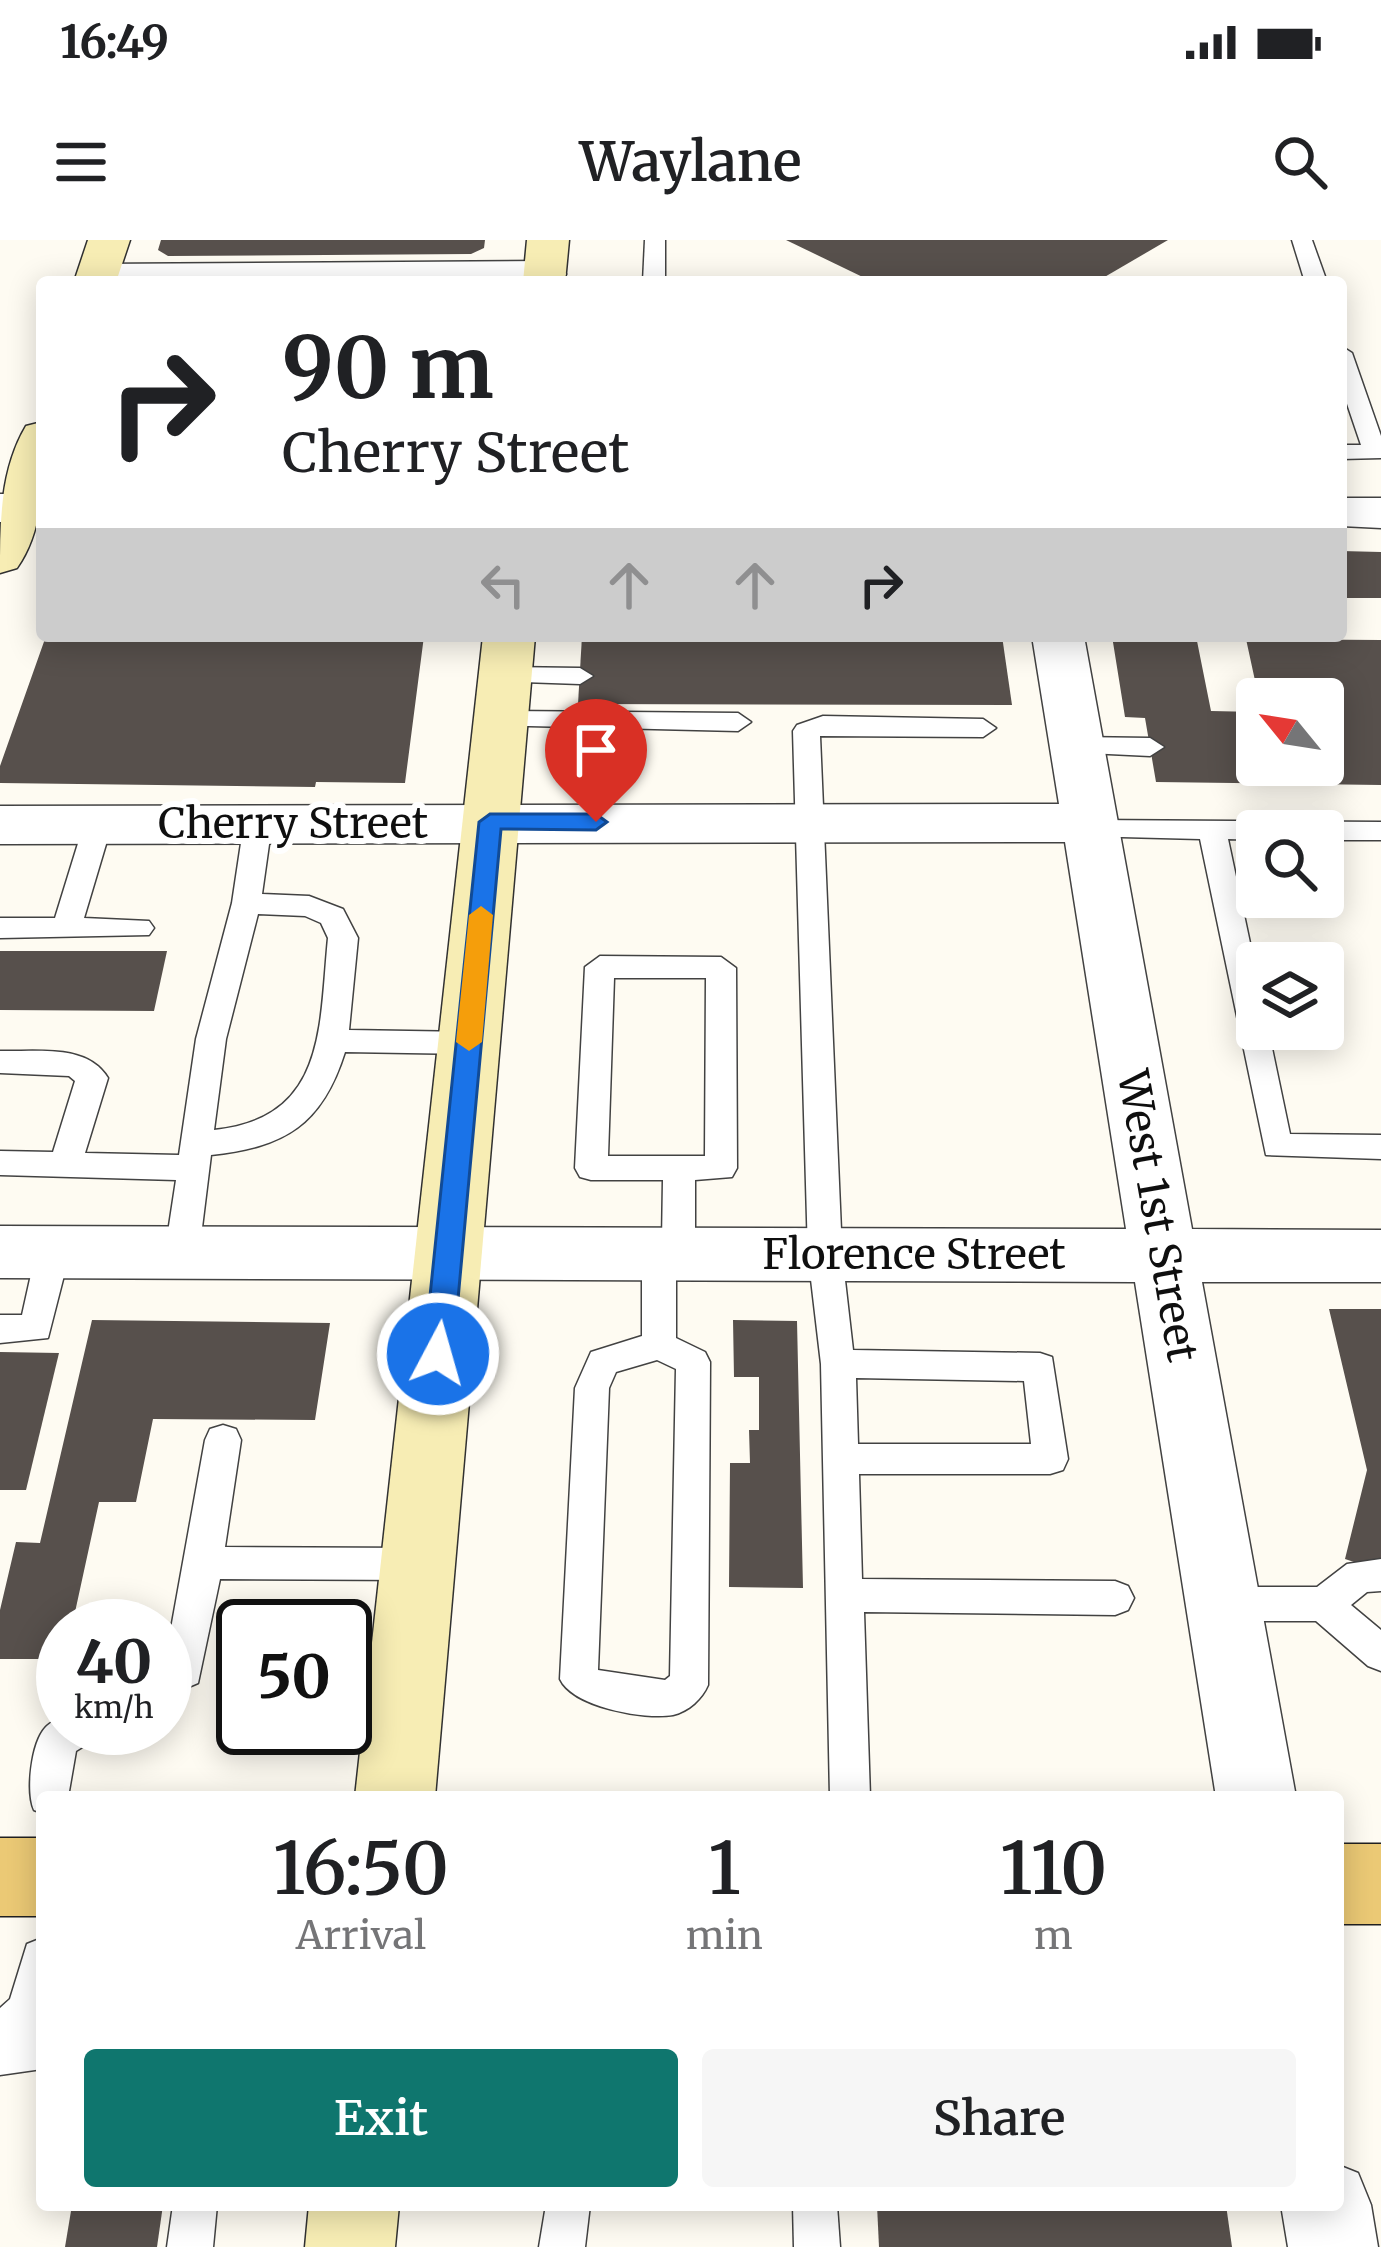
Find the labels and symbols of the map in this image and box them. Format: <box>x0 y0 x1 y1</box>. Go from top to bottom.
north arrow <box>1236 678 1344 786</box>
pin <box>545 699 647 822</box>
street label: Cherry Street <box>158 797 428 849</box>
street label: West 1st Street <box>1107 1065 1209 1366</box>
street label: Florence Street <box>762 1228 1066 1280</box>
position arrow <box>375 1291 501 1417</box>
speed limit sign: 50 <box>216 1599 372 1755</box>

